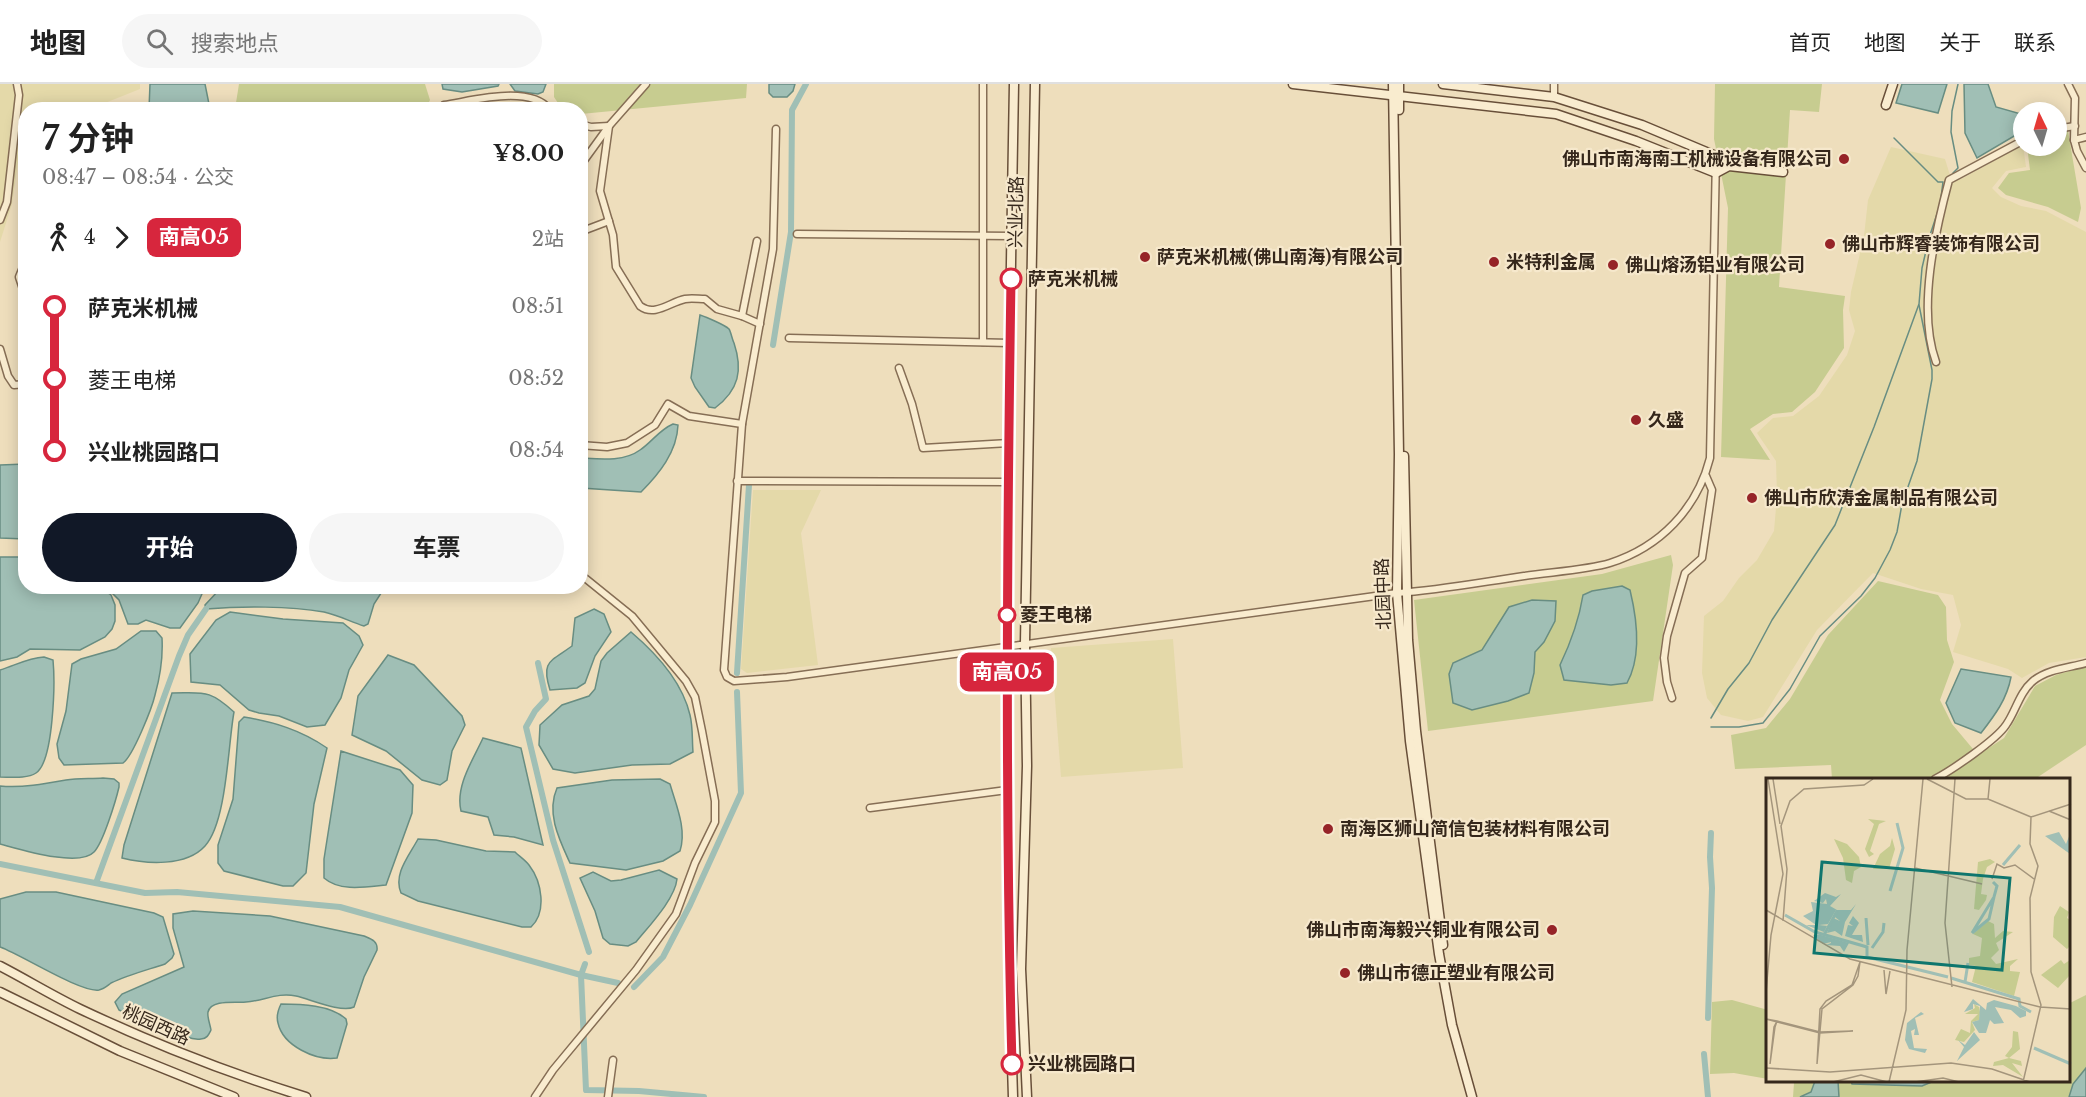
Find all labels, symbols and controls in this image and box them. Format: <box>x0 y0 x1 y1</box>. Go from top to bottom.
search box <box>122 14 542 68</box>
icon: search <box>143 25 176 58</box>
text: 地图 <box>30 26 86 61</box>
text: 搜索地点 <box>191 30 279 57</box>
text: 首页 <box>1789 30 1831 56</box>
text: 地图 <box>1864 30 1906 56</box>
text: 关于 <box>1939 30 1981 56</box>
text: 联系 <box>2014 30 2056 56</box>
north arrow <box>2013 102 2067 156</box>
map controls <box>2013 102 2067 156</box>
text: 7 分钟 <box>42 118 134 159</box>
text: ¥8.00 <box>493 140 564 167</box>
place label: 佛山市南海南工机械设备有限公司 <box>1562 148 1832 170</box>
marker: 佛山市南海南工机械设备有限公司 <box>1837 152 1851 166</box>
text: 08:47 – 08:54 · 公交 <box>42 165 234 189</box>
street label: 兴业北路 <box>1004 176 1028 248</box>
icon: walk <box>42 221 75 254</box>
icon: forward <box>105 221 138 254</box>
text: 南高05 <box>159 224 229 250</box>
text: 4 <box>84 225 96 249</box>
text: 2站 <box>532 227 564 251</box>
place label: 佛山市辉睿装饰有限公司 <box>1842 233 2040 255</box>
marker: 佛山市辉睿装饰有限公司 <box>1823 237 1837 251</box>
place label: 萨克米机械(佛山南海)有限公司 <box>1157 246 1403 268</box>
marker: 萨克米机械(佛山南海)有限公司 <box>1138 250 1152 264</box>
place label: 米特利金属 <box>1506 251 1596 273</box>
place label: 佛山熔汤铝业有限公司 <box>1625 254 1805 276</box>
marker: 米特利金属 <box>1487 255 1501 269</box>
marker: 佛山熔汤铝业有限公司 <box>1606 258 1620 272</box>
marker: 萨克米机械 <box>1000 268 1022 290</box>
place label: 萨克米机械 <box>1028 268 1118 290</box>
text: 08:51 <box>512 294 564 318</box>
text: 萨克米机械 <box>88 295 198 322</box>
text: 08:52 <box>508 366 564 390</box>
text: 菱王电梯 <box>88 367 176 394</box>
place label: 久盛 <box>1648 409 1684 431</box>
marker: 久盛 <box>1629 413 1643 427</box>
text: 08:54 <box>509 438 564 462</box>
text: 兴业桃园路口 <box>88 439 220 466</box>
place label: 佛山市欣涛金属制品有限公司 <box>1764 487 1998 509</box>
marker: 佛山市欣涛金属制品有限公司 <box>1745 491 1759 505</box>
button: 开始 <box>42 513 297 582</box>
button: 车票 <box>309 513 564 582</box>
street label: 北园中路 <box>1371 558 1395 630</box>
place label: 菱王电梯 <box>1020 604 1092 626</box>
marker: 菱王电梯 <box>998 606 1016 624</box>
line badge: 南高05 <box>965 652 1049 692</box>
text: 南高05 <box>972 659 1042 685</box>
inset map <box>1766 778 2071 1082</box>
place label: 南海区狮山简信包装材料有限公司 <box>1340 818 1610 840</box>
marker: 南海区狮山简信包装材料有限公司 <box>1321 822 1335 836</box>
place label: 佛山市南海毅兴铜业有限公司 <box>1306 919 1540 941</box>
marker: 佛山市南海毅兴铜业有限公司 <box>1545 923 1559 937</box>
place label: 佛山市德正塑业有限公司 <box>1357 962 1555 984</box>
marker: 佛山市德正塑业有限公司 <box>1338 966 1352 980</box>
street label: 桃园西路 <box>119 1000 193 1050</box>
marker: 兴业桃园路口 <box>1001 1053 1023 1075</box>
place label: 兴业桃园路口 <box>1028 1053 1136 1075</box>

